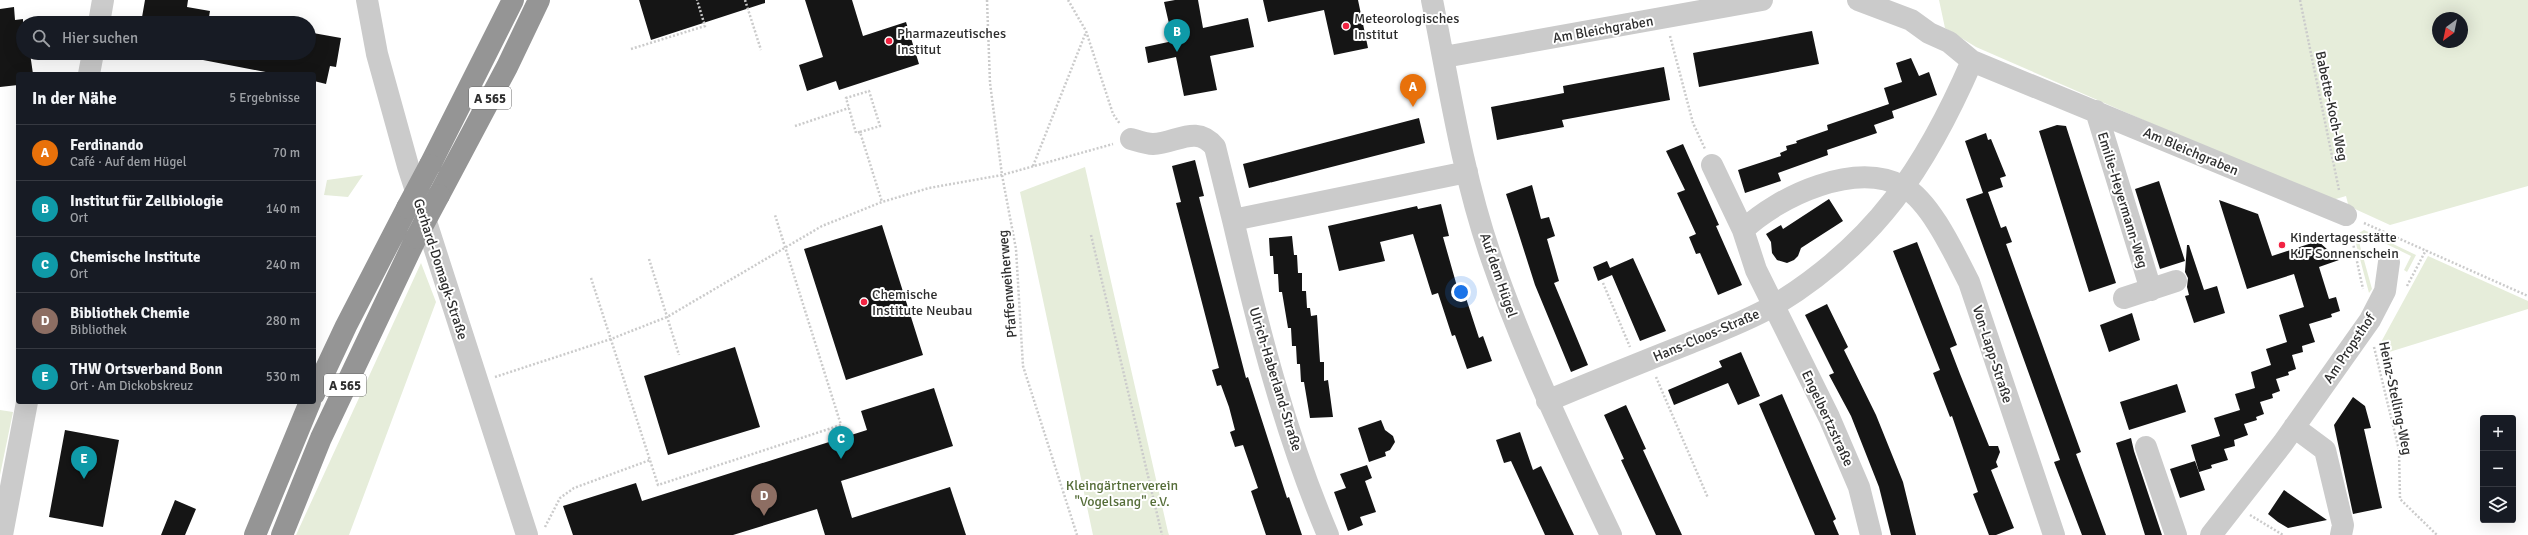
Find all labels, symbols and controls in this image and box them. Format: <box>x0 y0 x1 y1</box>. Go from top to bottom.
place label: Meteorologisches Institut <box>1354 10 1459 43</box>
street label: Am Bleichgraben <box>1551 12 1655 47</box>
north arrow <box>2432 12 2468 48</box>
search box <box>16 16 316 60</box>
pin: B <box>1164 19 1190 52</box>
marker: Meteorologisches Institut <box>1341 21 1351 31</box>
place label: Pharmazeutisches Institut <box>897 25 1006 58</box>
icon: search <box>30 27 52 49</box>
text: Hier suchen <box>62 29 138 47</box>
marker: Pharmazeutisches Institut <box>884 36 894 46</box>
street label: Babette-Koch-Weg <box>2312 50 2351 163</box>
pin: A <box>1400 74 1426 107</box>
road number: A 565 <box>469 87 511 109</box>
text: In der Nähe <box>32 88 117 109</box>
text: 5 Ergebnisse <box>229 90 300 106</box>
street label: Am Bleichgraben <box>2141 124 2241 179</box>
street label: Emilie-Heyermann-Weg <box>2094 130 2151 270</box>
text: Ferdinando <box>70 136 143 154</box>
text: A <box>41 145 49 161</box>
text: 70 m <box>273 145 300 161</box>
text: Café · Auf dem Hügel <box>70 154 187 170</box>
text: Institut für Zellbiologie <box>70 192 223 210</box>
street label: Gerhard-Domagk-Straße <box>410 196 471 342</box>
text: B <box>41 201 49 217</box>
text: 140 m <box>266 201 300 217</box>
text: Ort <box>70 210 88 226</box>
street label: Pfaffenweiherweg <box>994 229 1021 339</box>
place label: Kindertagesstätte KJF Sonnenschein <box>2290 229 2399 262</box>
street label: Auf dem Hügel <box>1476 231 1521 320</box>
marker: Kindertagesstätte KJF Sonnenschein <box>2277 240 2287 250</box>
text: Chemische Institute <box>70 248 200 266</box>
text: C <box>41 257 49 273</box>
text: 240 m <box>266 257 300 273</box>
text: Ort <box>70 266 88 282</box>
your location <box>1451 282 1471 302</box>
place label: Chemische Institute Neubau <box>872 286 972 319</box>
marker: Chemische Institute Neubau <box>859 297 869 307</box>
street label: Von-Lapp-Straße <box>1969 303 2016 405</box>
text: Bibliothek Chemie <box>70 304 190 322</box>
street label: Ulrich-Haberland-Straße <box>1246 305 1306 453</box>
street label: Hans-Cloos-Straße <box>1650 305 1762 366</box>
street label: Am Propsthof <box>2320 309 2380 386</box>
text: D <box>41 313 49 329</box>
text: 280 m <box>266 313 300 329</box>
text: Bibliothek <box>70 322 127 338</box>
street label: Heinz-Stelling-Weg <box>2375 340 2416 457</box>
text: THW Ortsverband Bonn <box>70 360 223 378</box>
street label: Engelbertzstraße <box>1798 367 1857 469</box>
text: E <box>41 369 49 385</box>
text: 530 m <box>266 369 300 385</box>
road number: A 565 <box>324 374 366 396</box>
text: Ort · Am Dickobskreuz <box>70 378 193 394</box>
map controls <box>2480 415 2516 523</box>
button: + <box>2480 415 2516 451</box>
pin: C <box>828 426 854 459</box>
pin: E <box>71 446 97 479</box>
button: − <box>2480 451 2516 487</box>
park label: Kleingärtnerverein "Vogelsang" e.V. <box>1066 477 1178 510</box>
pin: D <box>751 483 777 516</box>
button: layers <box>2480 487 2516 523</box>

